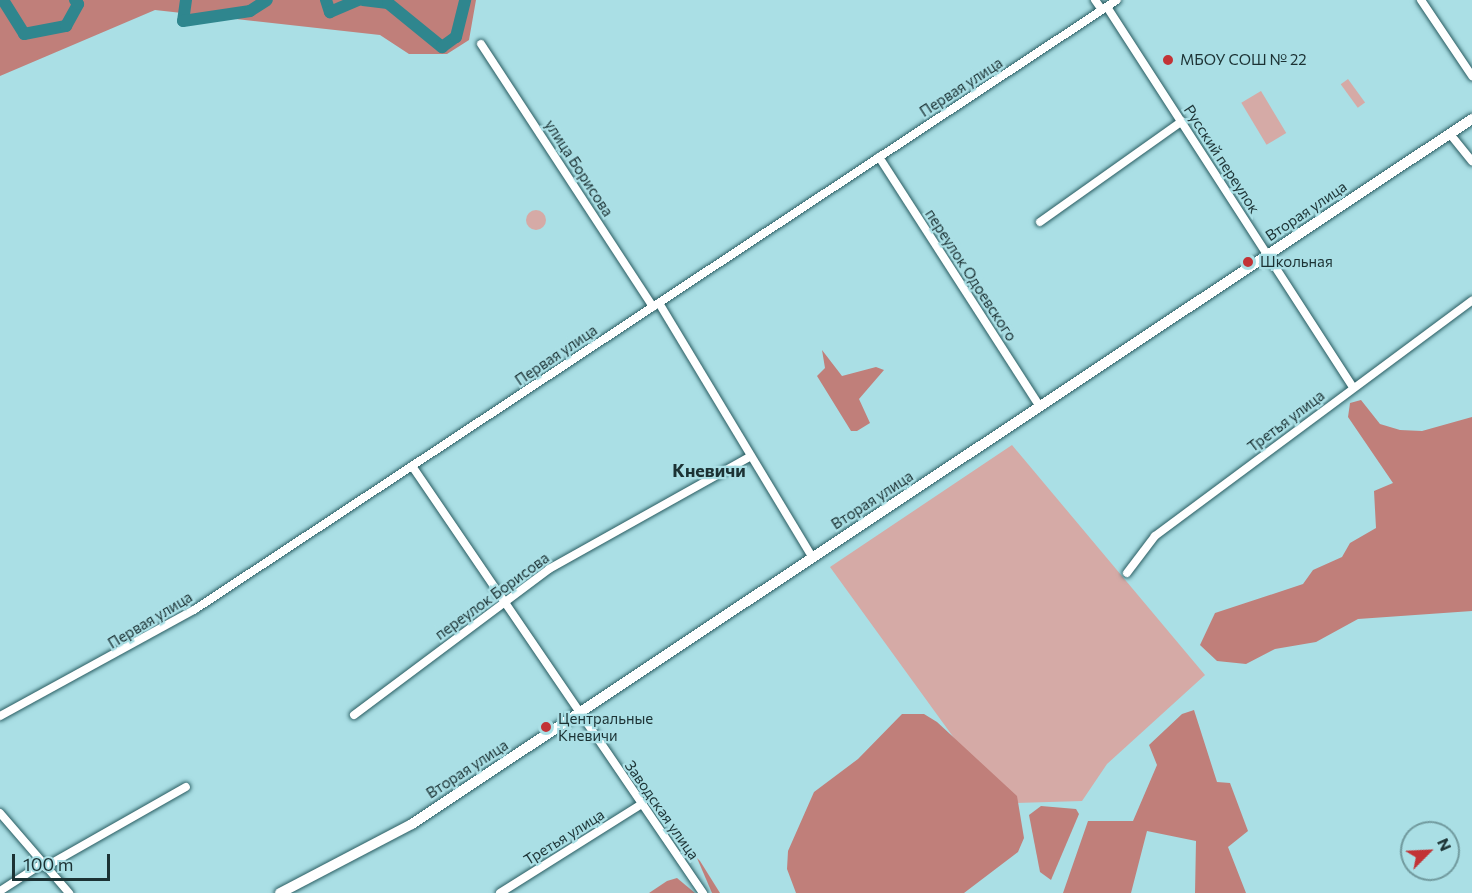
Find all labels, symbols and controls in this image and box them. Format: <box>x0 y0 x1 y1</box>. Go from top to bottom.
place label: МБОУ СОШ № 22 <box>1180 51 1307 69</box>
street label: Первая улица <box>916 53 1006 121</box>
marker: МБОУ СОШ № 22 <box>1161 53 1175 67</box>
street label: Русский переулок <box>1180 101 1264 217</box>
street label: улица Борисова <box>541 116 617 220</box>
street label: Вторая улица <box>1262 177 1350 245</box>
street label: переулок Одоевского <box>922 206 1020 344</box>
place label: Школьная <box>1260 253 1333 271</box>
marker: Школьная <box>1241 255 1255 269</box>
street label: Первая улица <box>511 321 601 389</box>
street label: Третья улица <box>1244 386 1328 456</box>
district label: Кневичи <box>672 459 746 481</box>
street label: Вторая улица <box>828 467 916 533</box>
street label: переулок Борисова <box>431 549 553 643</box>
street label: Первая улица <box>104 588 196 652</box>
place label: Центральные Кневичи <box>558 709 653 744</box>
marker: Центральные Кневичи <box>539 720 553 734</box>
street label: Вторая улица <box>423 736 511 802</box>
street label: Заводская улица <box>621 757 703 863</box>
street label: Третья улица <box>520 805 608 869</box>
north arrow <box>1400 821 1460 881</box>
text: N <box>1434 835 1456 854</box>
scale bar <box>15 842 112 880</box>
text: 100 m <box>23 853 73 875</box>

